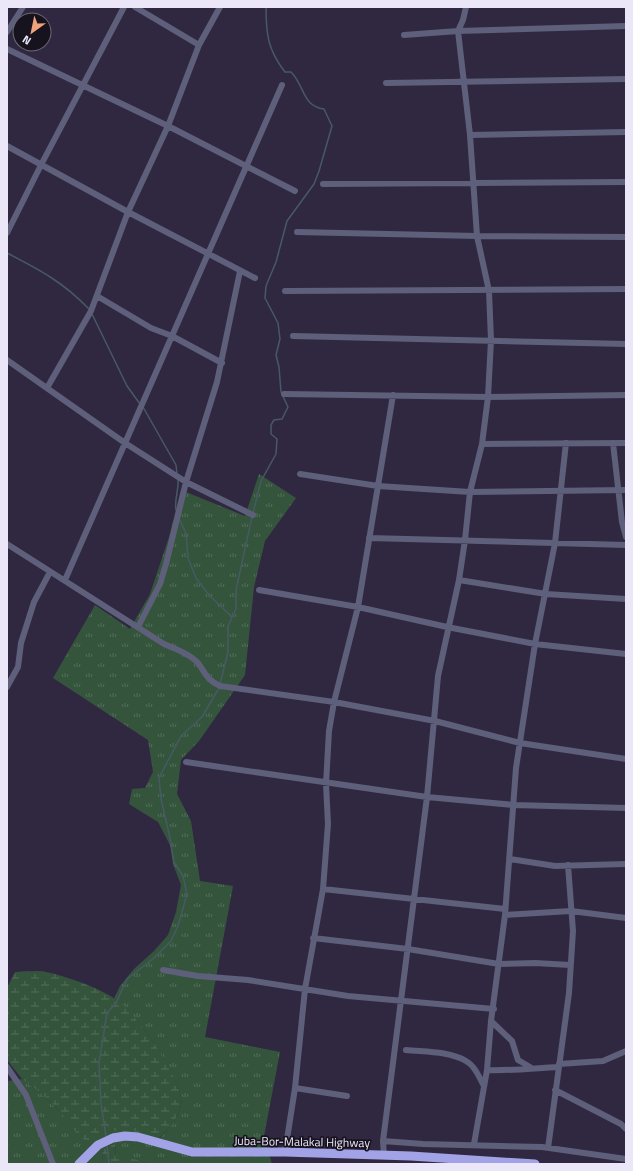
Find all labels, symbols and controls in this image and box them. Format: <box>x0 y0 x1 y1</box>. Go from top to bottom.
north arrow <box>12 12 52 52</box>
text: N <box>19 32 34 49</box>
street label: Juba-Bor-Malakal Highway <box>234 1131 370 1152</box>

